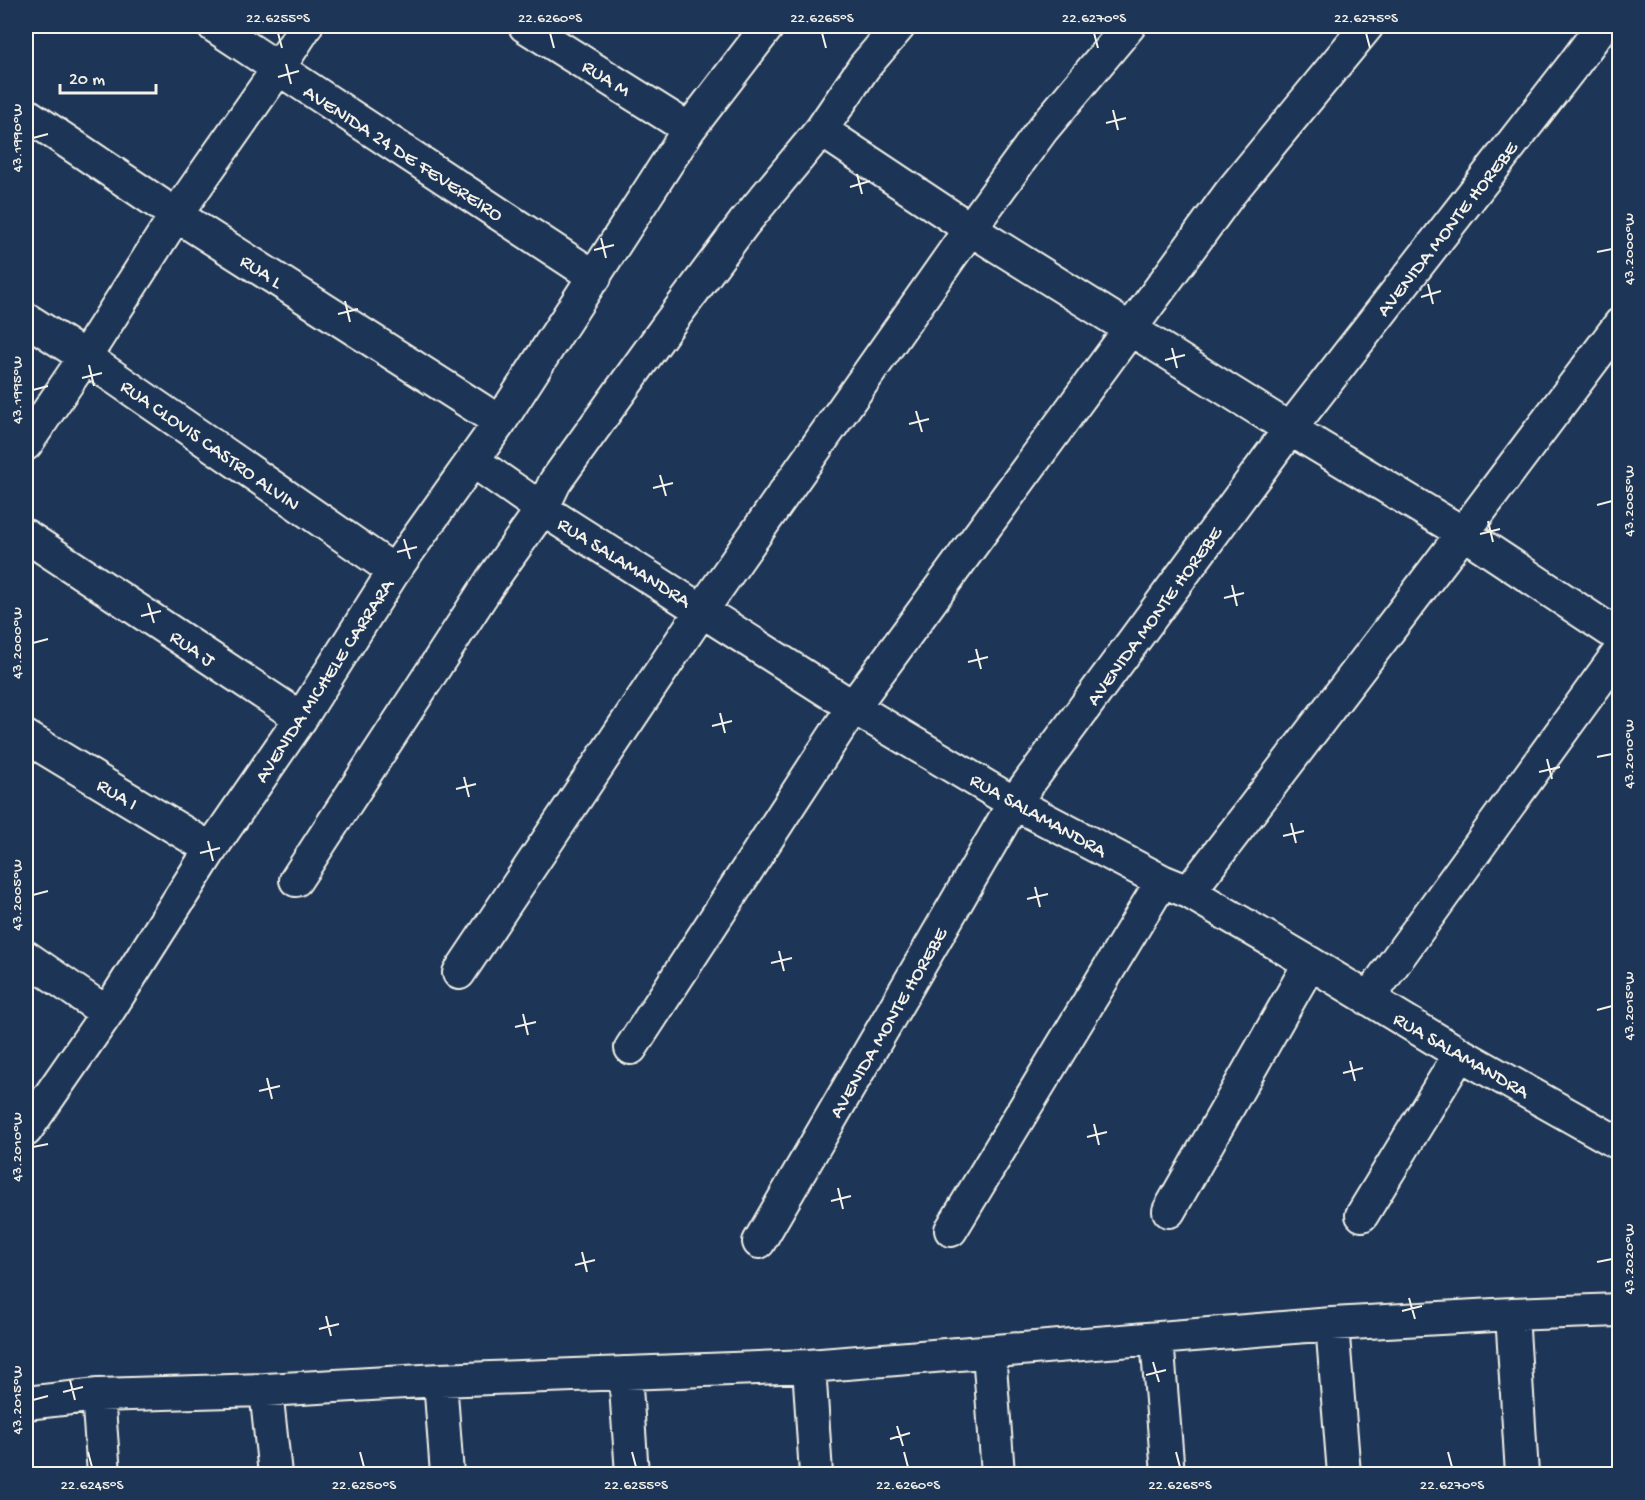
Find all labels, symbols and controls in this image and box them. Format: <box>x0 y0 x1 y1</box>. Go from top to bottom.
text: 22.6255°S <box>246 10 310 28</box>
text: 22.6260°S <box>518 10 582 28</box>
text: 22.6265°S <box>790 10 854 28</box>
text: 22.6270°S <box>1062 10 1126 28</box>
text: 22.6275°S <box>1334 10 1398 28</box>
street label: RUA M <box>577 56 634 104</box>
scale bar <box>60 57 156 95</box>
text: 20 m <box>69 70 105 91</box>
street label: AVENIDA 24 DE FEVEREIRO <box>298 82 506 228</box>
text: 43.1990°W <box>9 103 27 172</box>
street label: AVENIDA MONTE HOREBE <box>1373 137 1525 322</box>
text: 43.2000°W <box>1621 213 1639 285</box>
street label: RUA L <box>235 251 286 295</box>
text: 43.1995°W <box>9 356 27 424</box>
street label: RUA CLOVIS CASTRO ALVIN <box>115 376 303 518</box>
text: 43.2005°W <box>1621 465 1639 537</box>
street label: RUA SALAMANDRA <box>552 514 695 615</box>
street label: AVENIDA MONTE HOREBE <box>1083 522 1229 711</box>
street label: AVENIDA MICHELE CARRARA <box>251 575 401 788</box>
text: 43.2000°W <box>9 607 27 679</box>
street label: RUA J <box>164 627 219 674</box>
text: 43.2010°W <box>1621 719 1639 789</box>
street label: RUA SALAMANDRA <box>965 770 1111 865</box>
street label: RUA I <box>92 775 141 817</box>
text: 43.2005°W <box>9 859 27 931</box>
street label: AVENIDA MONTE HOREBE <box>826 923 955 1123</box>
text: 43.2015°W <box>1621 971 1639 1040</box>
street label: RUA SALAMANDRA <box>1388 1009 1533 1106</box>
text: 43.2010°W <box>9 1112 27 1182</box>
text: 43.2020°W <box>1621 1223 1639 1294</box>
text: 43.2015°W <box>9 1365 27 1434</box>
text: 22.6245°S <box>60 1477 124 1495</box>
text: 22.6250°S <box>332 1477 396 1495</box>
text: 22.6255°S <box>604 1477 668 1495</box>
text: 22.6260°S <box>876 1477 940 1495</box>
text: 22.6265°S <box>1148 1477 1212 1495</box>
text: 22.6270°S <box>1420 1477 1484 1495</box>

